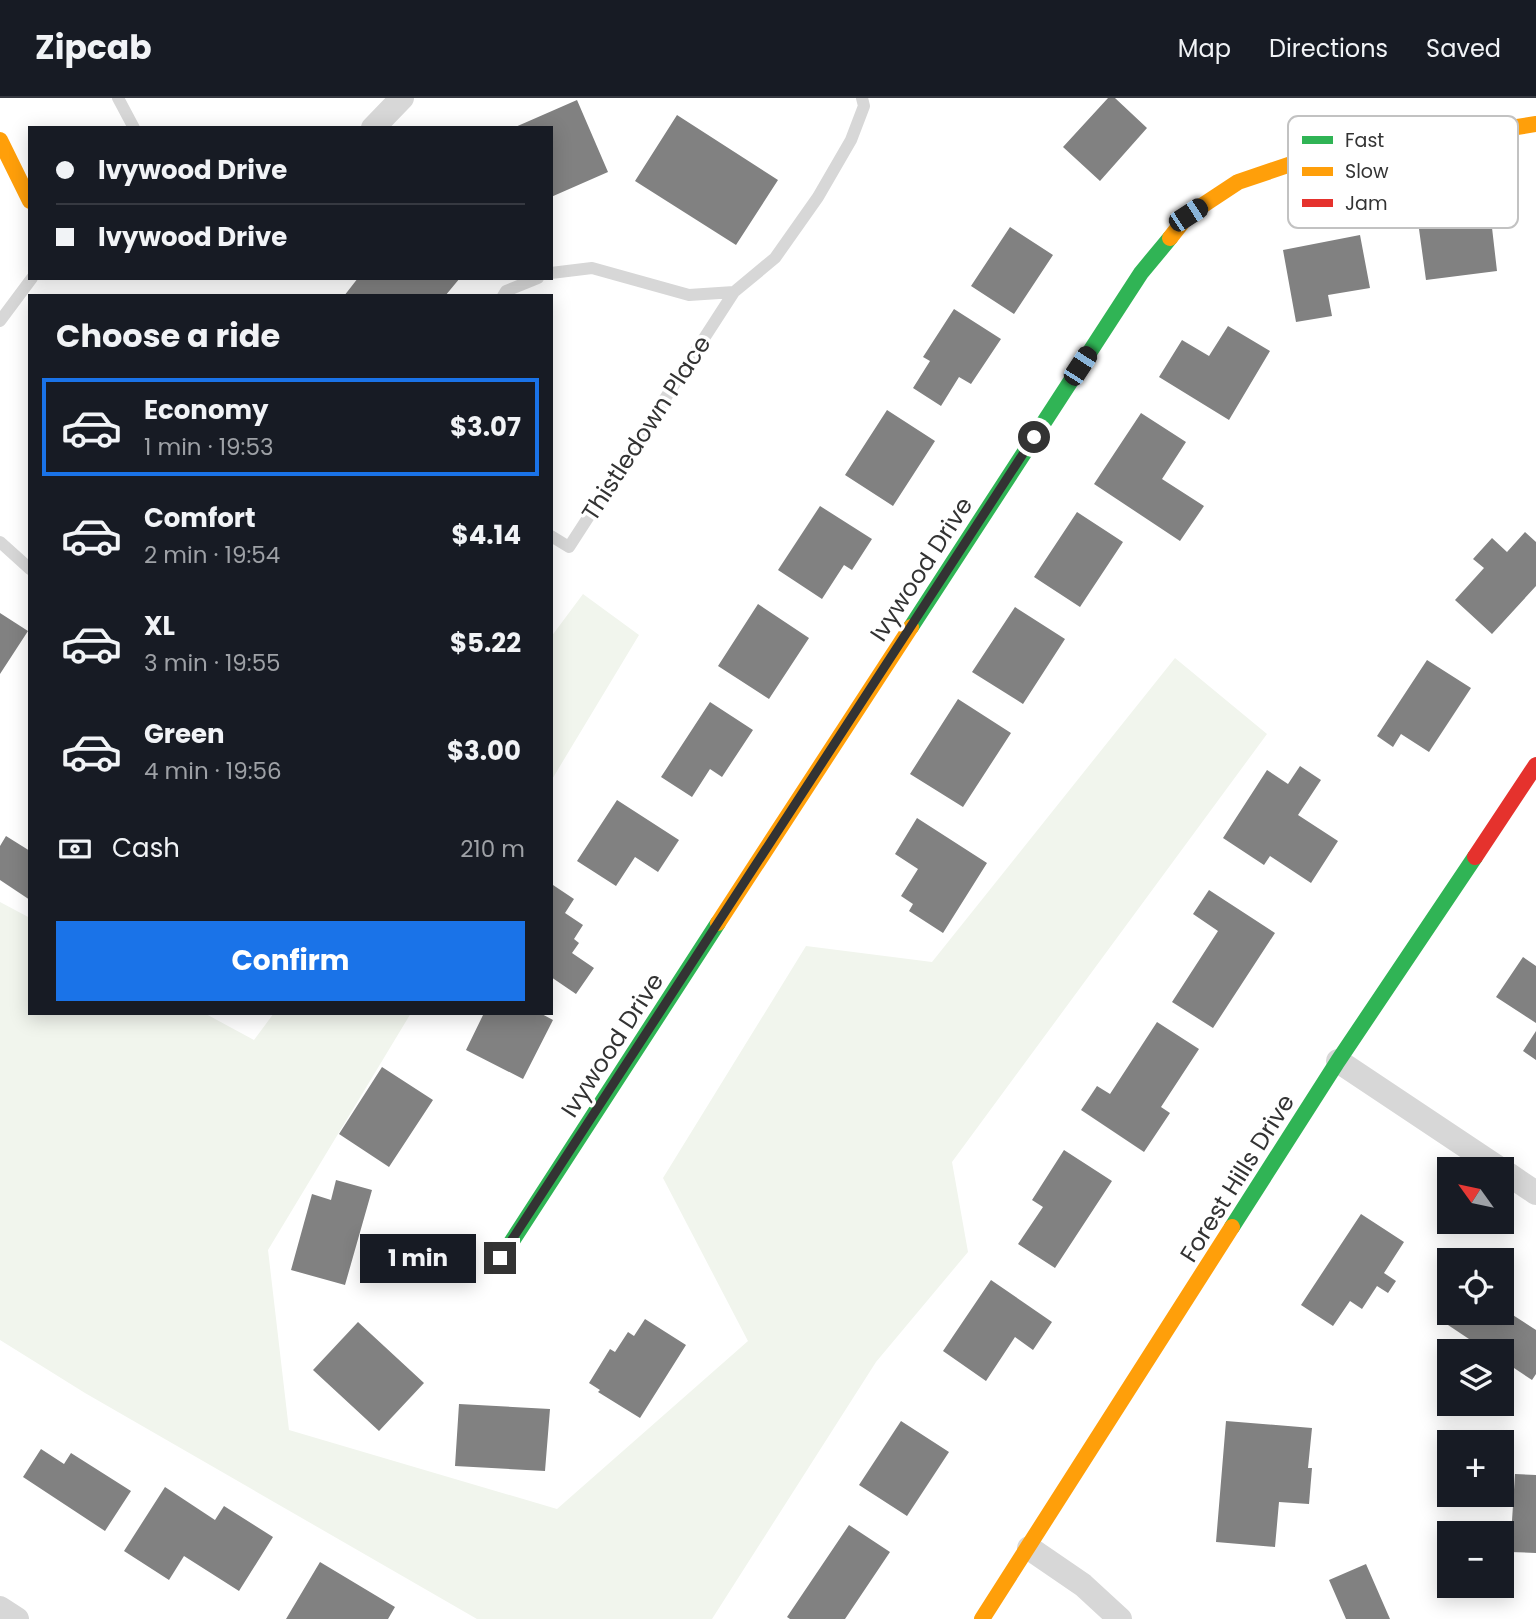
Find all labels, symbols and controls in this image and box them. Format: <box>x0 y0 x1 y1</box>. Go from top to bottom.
text: Zipcab <box>35 24 152 71</box>
text: Map <box>1178 32 1231 65</box>
text: Directions <box>1269 32 1388 65</box>
text: Saved <box>1426 32 1501 65</box>
legend <box>1288 116 1518 228</box>
text: Fast <box>1345 127 1384 154</box>
text: Ivywood Drive <box>98 152 287 188</box>
text: Slow <box>1345 158 1389 185</box>
text: Jam <box>1345 190 1387 217</box>
car <box>1165 195 1212 235</box>
text: Ivywood Drive <box>98 219 287 255</box>
text: Choose a ride <box>56 313 280 358</box>
street label: Thistledown Place <box>574 329 718 527</box>
car <box>1060 343 1101 389</box>
text: Economy <box>144 392 268 428</box>
icon: car <box>60 396 123 459</box>
text: $3.07 <box>450 409 521 445</box>
route start <box>1018 421 1050 453</box>
text: 1 min · 19:53 <box>144 431 273 463</box>
street label: Ivywood Drive <box>862 490 980 648</box>
text: Comfort <box>144 500 256 536</box>
icon: car <box>60 504 123 567</box>
text: $4.14 <box>452 517 521 553</box>
text: 2 min · 19:54 <box>144 539 280 571</box>
text: XL <box>144 608 175 644</box>
icon: car <box>60 612 123 675</box>
text: $5.22 <box>450 625 521 661</box>
text: 3 min · 19:55 <box>144 647 281 679</box>
text: Green <box>144 716 225 752</box>
icon: car <box>60 720 123 783</box>
text: $3.00 <box>447 733 521 769</box>
text: 4 min · 19:56 <box>144 755 282 787</box>
icon: cash <box>56 830 94 868</box>
text: Cash <box>112 830 180 866</box>
text: 210 m <box>460 833 525 865</box>
button: Confirm <box>56 921 525 1001</box>
street label: Ivywood Drive <box>553 966 671 1124</box>
street label: Forest Hills Drive <box>1172 1088 1302 1268</box>
north arrow <box>1437 1157 1514 1234</box>
map controls <box>1437 1157 1514 1598</box>
callout: 1 min <box>360 1234 476 1282</box>
text: 1 min <box>388 1242 448 1274</box>
route end <box>484 1242 516 1274</box>
button: locate <box>1437 1248 1514 1325</box>
button: layers <box>1437 1339 1514 1416</box>
button: + <box>1437 1430 1514 1507</box>
button: − <box>1437 1521 1514 1598</box>

